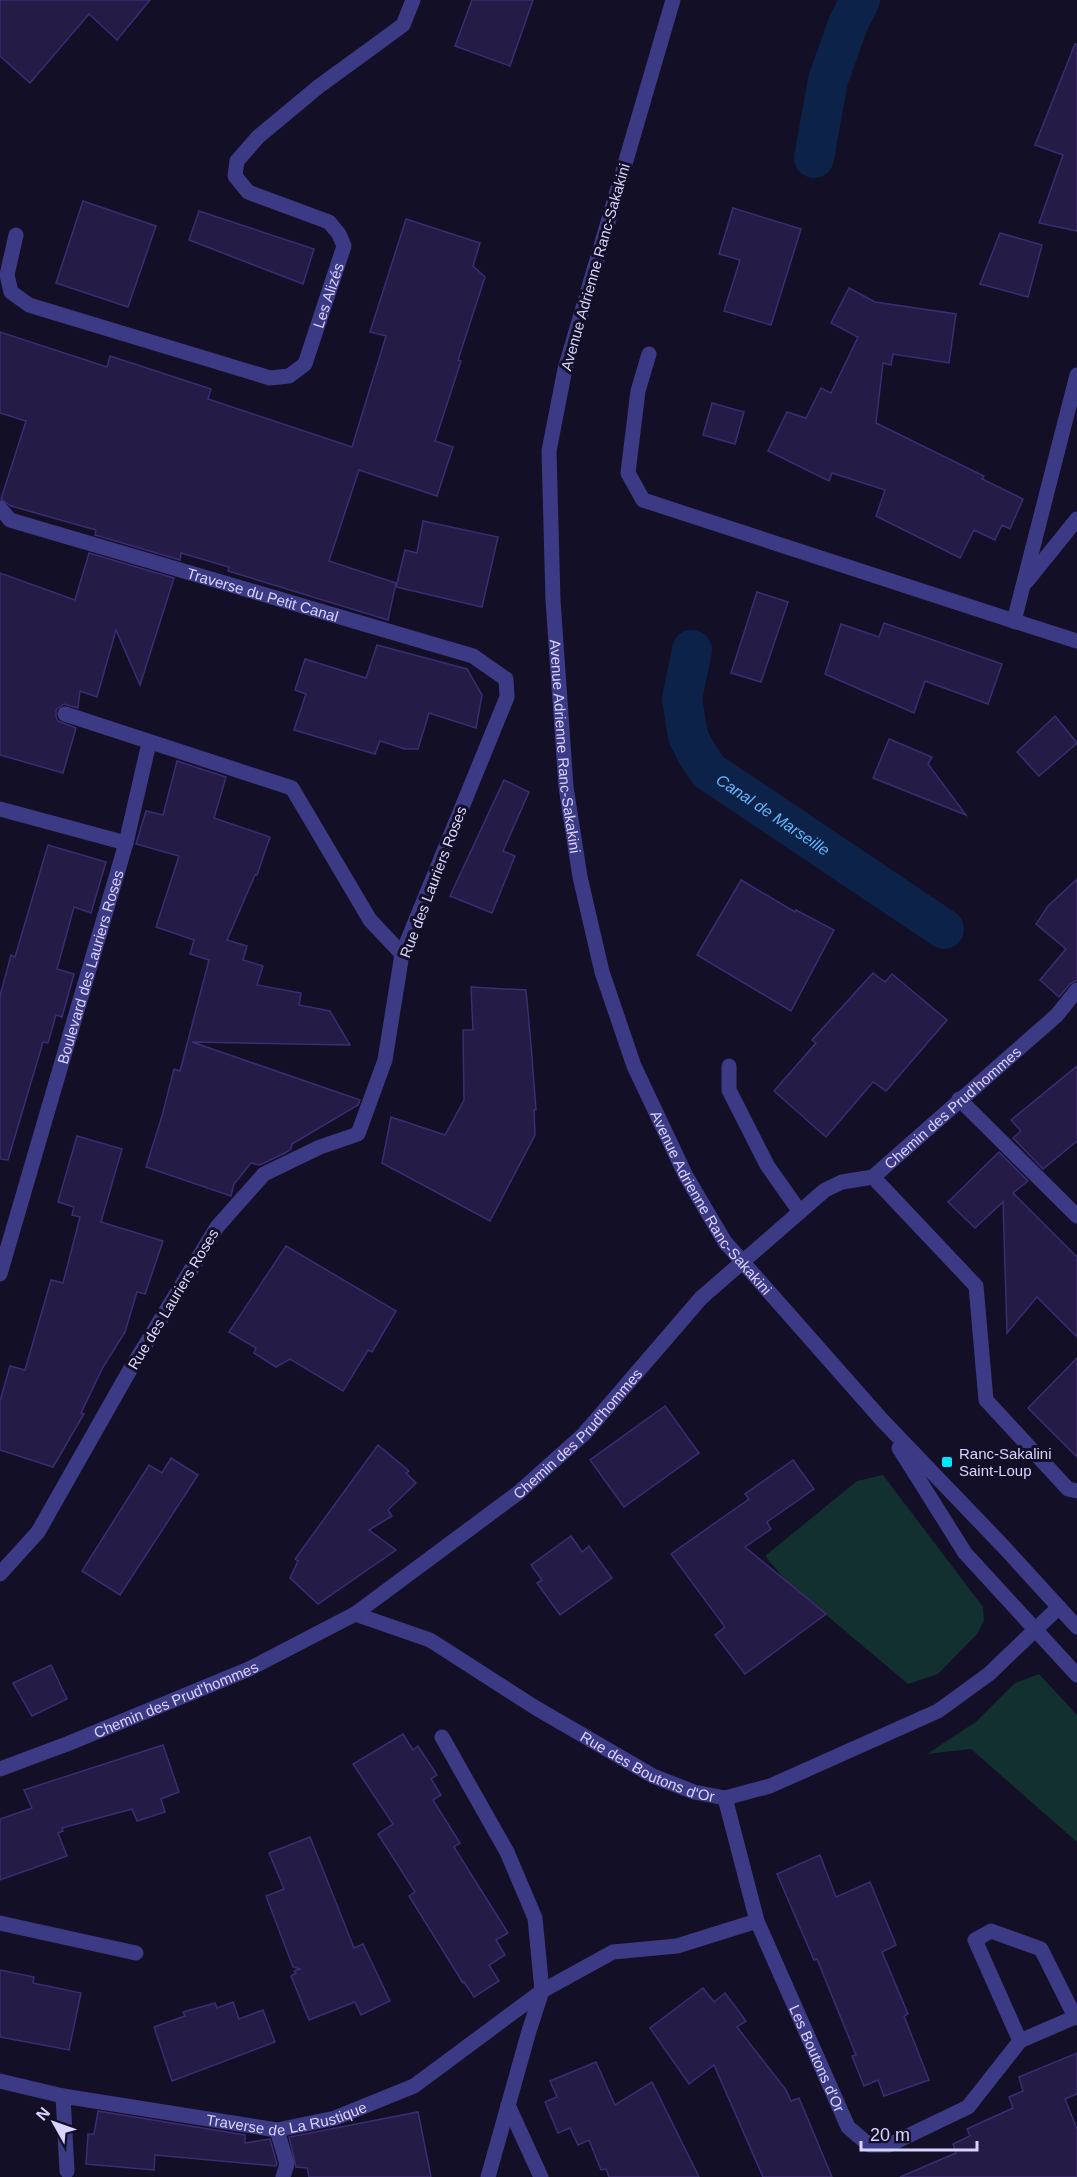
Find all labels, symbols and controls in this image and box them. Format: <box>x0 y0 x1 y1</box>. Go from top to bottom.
street label: Avenue Adrienne Ranc-Sakakini <box>557 161 633 373</box>
street label: Les Alizés <box>309 260 346 330</box>
street label: Traverse du Petit Canal <box>185 564 340 625</box>
street label: Avenue Adrienne Ranc-Sakakini <box>547 639 585 854</box>
water label: Canal de Marseille <box>713 770 833 858</box>
street label: Rue des Lauriers Roses <box>396 804 470 960</box>
street label: Boulevard des Lauriers Roses <box>53 868 126 1066</box>
street label: Chemin des Prud'hommes <box>881 1043 1024 1172</box>
street label: Avenue Adrienne Ranc-Sakakini <box>648 1108 776 1298</box>
street label: Rue des Lauriers Roses <box>124 1226 222 1372</box>
street label: Chemin des Prud'hommes <box>509 1365 645 1502</box>
place label: Ranc-Sakalini Saint-Loup <box>959 1445 1052 1479</box>
marker: Ranc-Sakalini Saint-Loup <box>940 1455 954 1469</box>
street label: Chemin des Prud'hommes <box>91 1657 261 1741</box>
street label: Rue des Boutons d'Or <box>578 1727 716 1804</box>
street label: Les Boutons d'Or <box>787 2002 849 2114</box>
north arrow <box>24 2093 84 2153</box>
street label: Traverse de La Rustique <box>205 2098 369 2138</box>
text: N <box>33 2104 53 2124</box>
scale bar <box>861 2114 976 2152</box>
text: 20 m <box>870 2125 910 2145</box>

